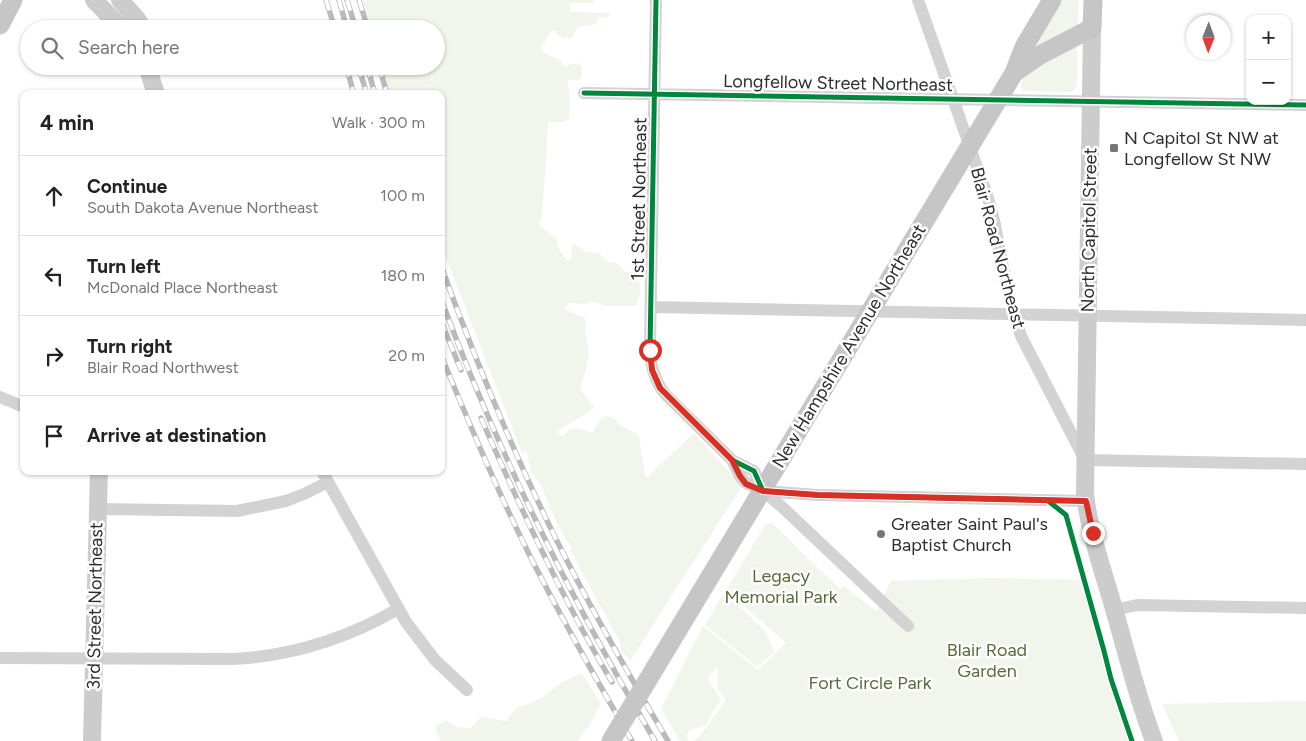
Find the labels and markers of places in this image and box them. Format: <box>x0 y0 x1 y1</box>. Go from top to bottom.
place label: N Capitol St NW at Longfellow St NW <box>1124 127 1279 170</box>
marker: N Capitol St NW at Longfellow St NW <box>1108 142 1120 154</box>
place label: Greater Saint Paul's Baptist Church <box>891 513 1048 556</box>
marker: Greater Saint Paul's Baptist Church <box>875 528 887 540</box>

